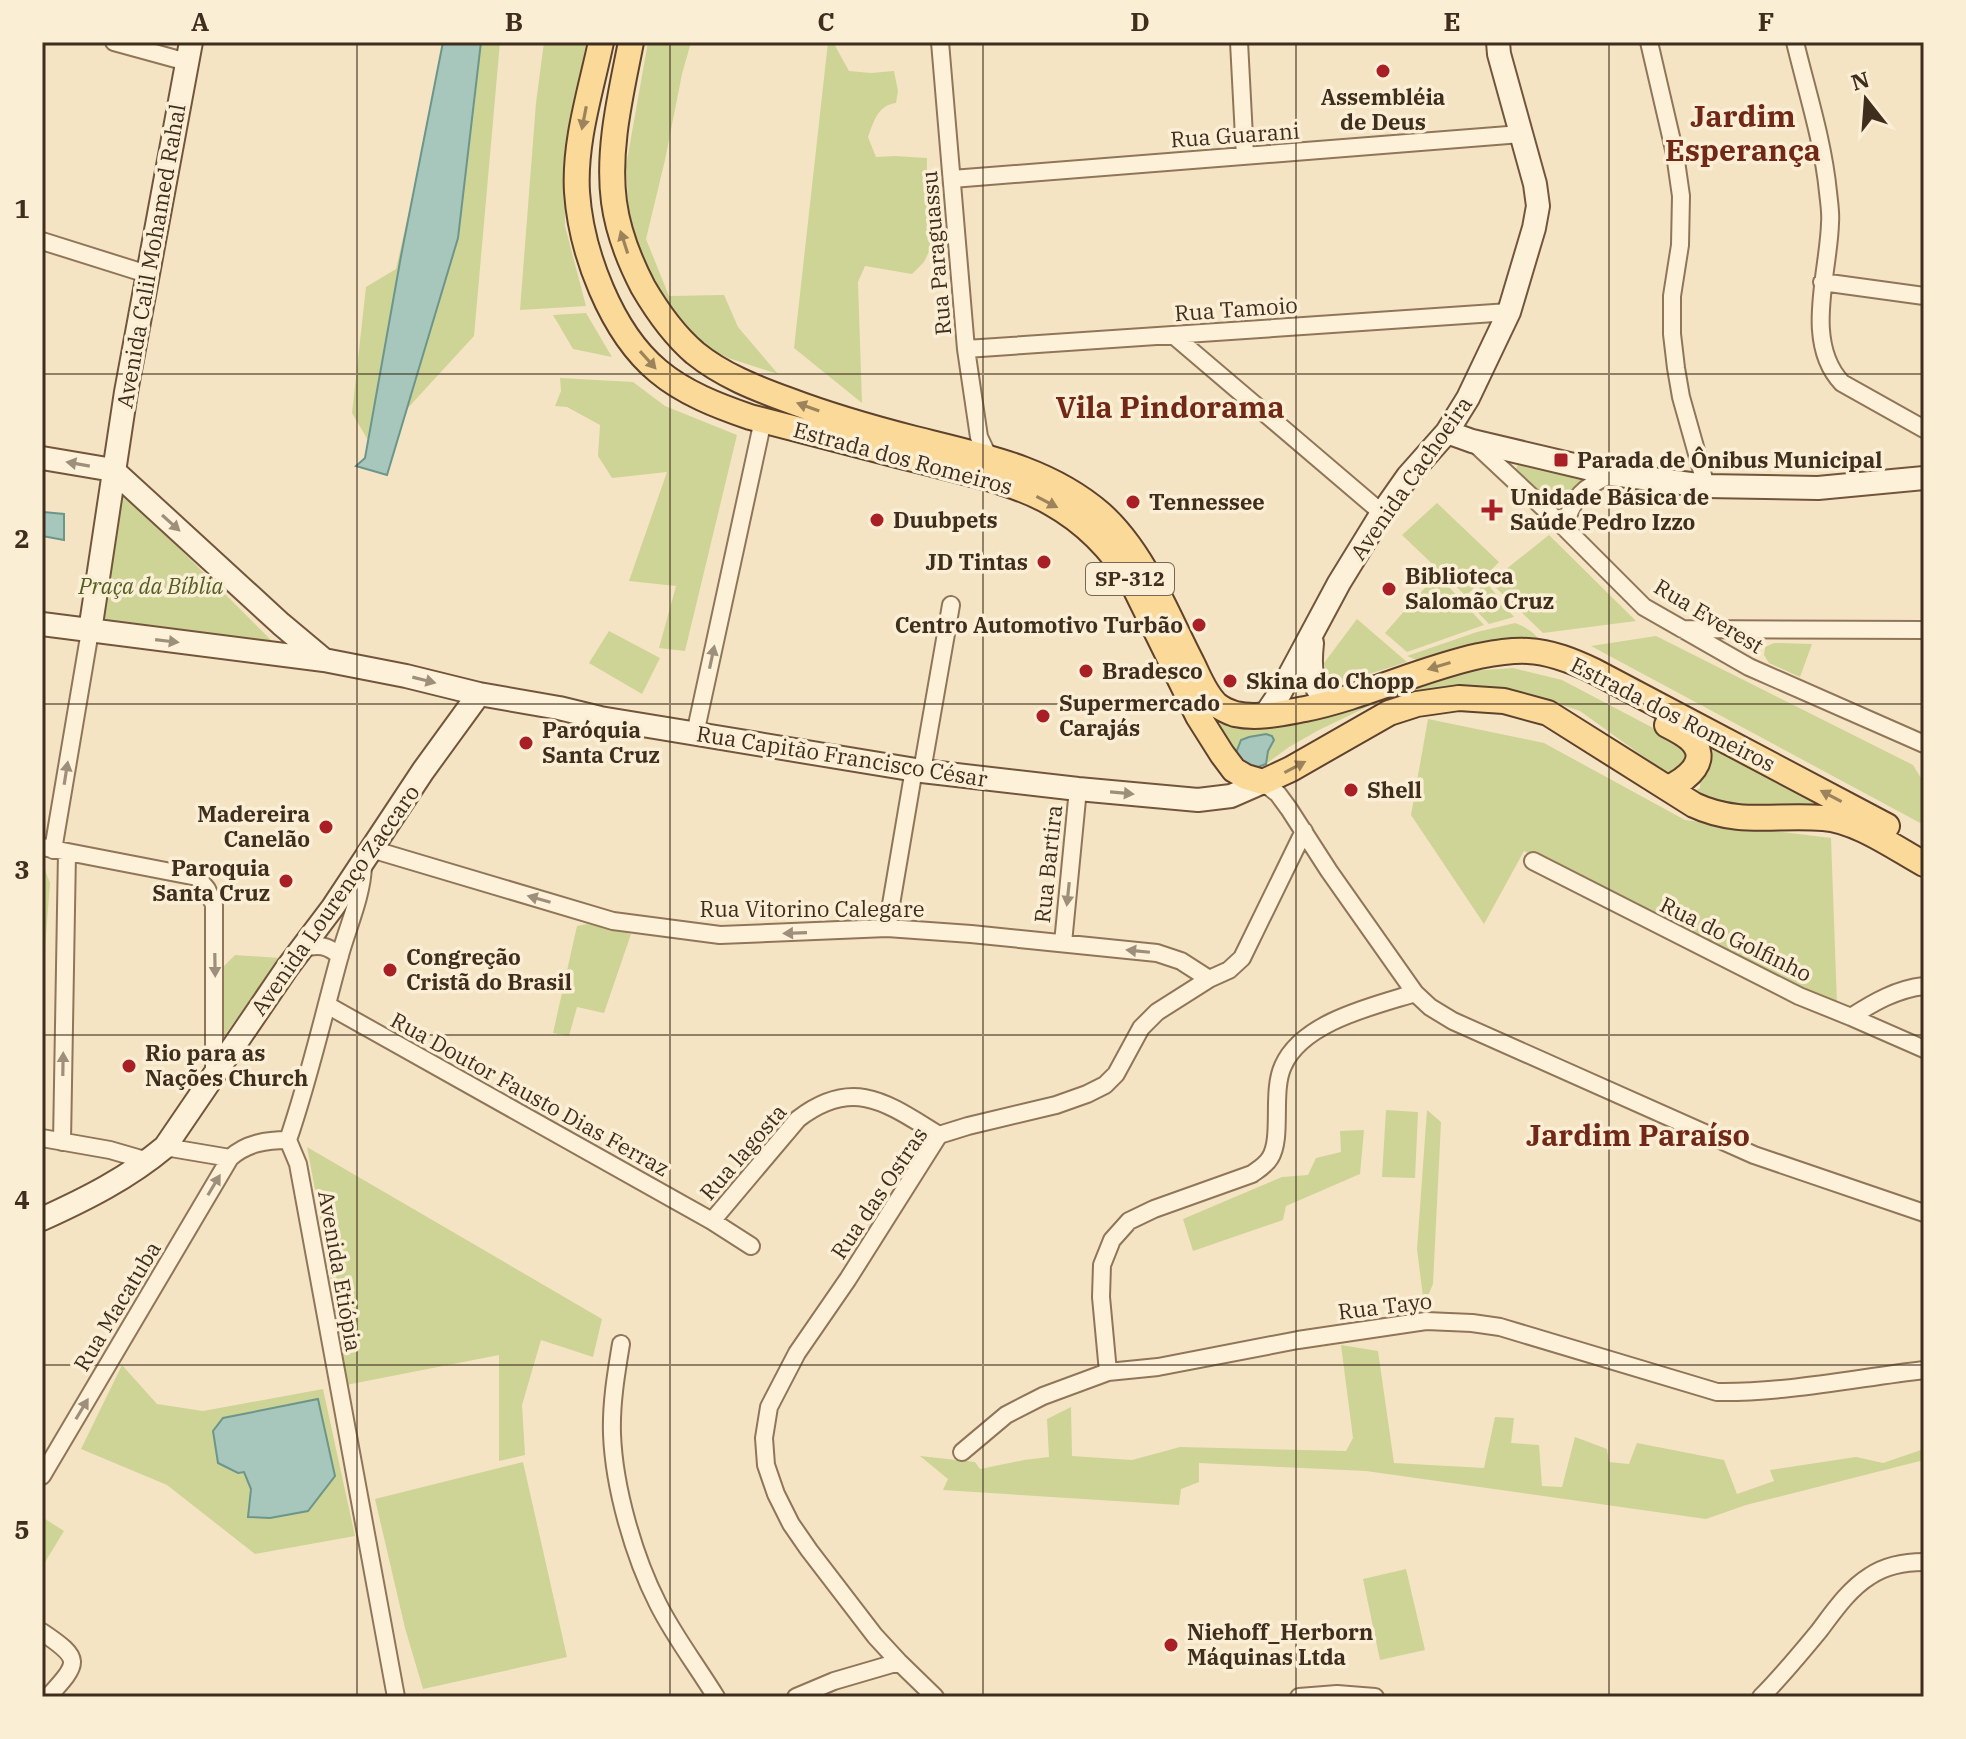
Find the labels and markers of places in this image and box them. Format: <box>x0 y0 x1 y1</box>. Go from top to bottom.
marker: Assembléia de Deus <box>1374 62 1392 80</box>
place label: Assembléia de Deus <box>1321 82 1445 136</box>
place label: Parada de Ônibus Municipal <box>1577 445 1883 474</box>
marker: Parada de Ônibus Municipal <box>1552 451 1570 469</box>
place label: Unidade Básica de Saúde Pedro Izzo <box>1510 482 1709 536</box>
place label: Tennessee <box>1149 487 1265 516</box>
marker: Tennessee <box>1124 493 1142 511</box>
marker: Unidade Básica de Saúde Pedro Izzo <box>1481 499 1503 521</box>
place label: Duubpets <box>893 505 998 534</box>
marker: Duubpets <box>868 511 886 529</box>
place label: JD Tintas <box>925 547 1028 576</box>
marker: JD Tintas <box>1035 553 1053 571</box>
place label: Biblioteca Salomão Cruz <box>1405 561 1554 615</box>
marker: Biblioteca Salomão Cruz <box>1380 580 1398 598</box>
place label: Centro Automotivo Turbão <box>895 610 1183 639</box>
marker: Centro Automotivo Turbão <box>1190 616 1208 634</box>
place label: Bradesco <box>1102 656 1203 685</box>
marker: Bradesco <box>1077 662 1095 680</box>
place label: Skina do Chopp <box>1246 666 1415 695</box>
marker: Skina do Chopp <box>1221 672 1239 690</box>
place label: Supermercado Carajás <box>1059 688 1220 742</box>
marker: Supermercado Carajás <box>1034 707 1052 725</box>
place label: Paróquia Santa Cruz <box>542 715 660 769</box>
marker: Paróquia Santa Cruz <box>517 734 535 752</box>
place label: Shell <box>1367 775 1422 804</box>
marker: Shell <box>1342 781 1360 799</box>
place label: Madereira Canelão <box>197 799 310 853</box>
marker: Madereira Canelão <box>317 818 335 836</box>
place label: Paroquia Santa Cruz <box>152 853 270 907</box>
marker: Paroquia Santa Cruz <box>277 872 295 890</box>
place label: Congreção Cristã do Brasil <box>406 942 572 996</box>
marker: Congreção Cristã do Brasil <box>381 961 399 979</box>
place label: Rio para as Nações Church <box>145 1038 308 1092</box>
marker: Rio para as Nações Church <box>120 1057 138 1075</box>
place label: Niehoff_Herborn Máquinas Ltda <box>1187 1617 1373 1671</box>
marker: Niehoff_Herborn Máquinas Ltda <box>1162 1636 1180 1654</box>

